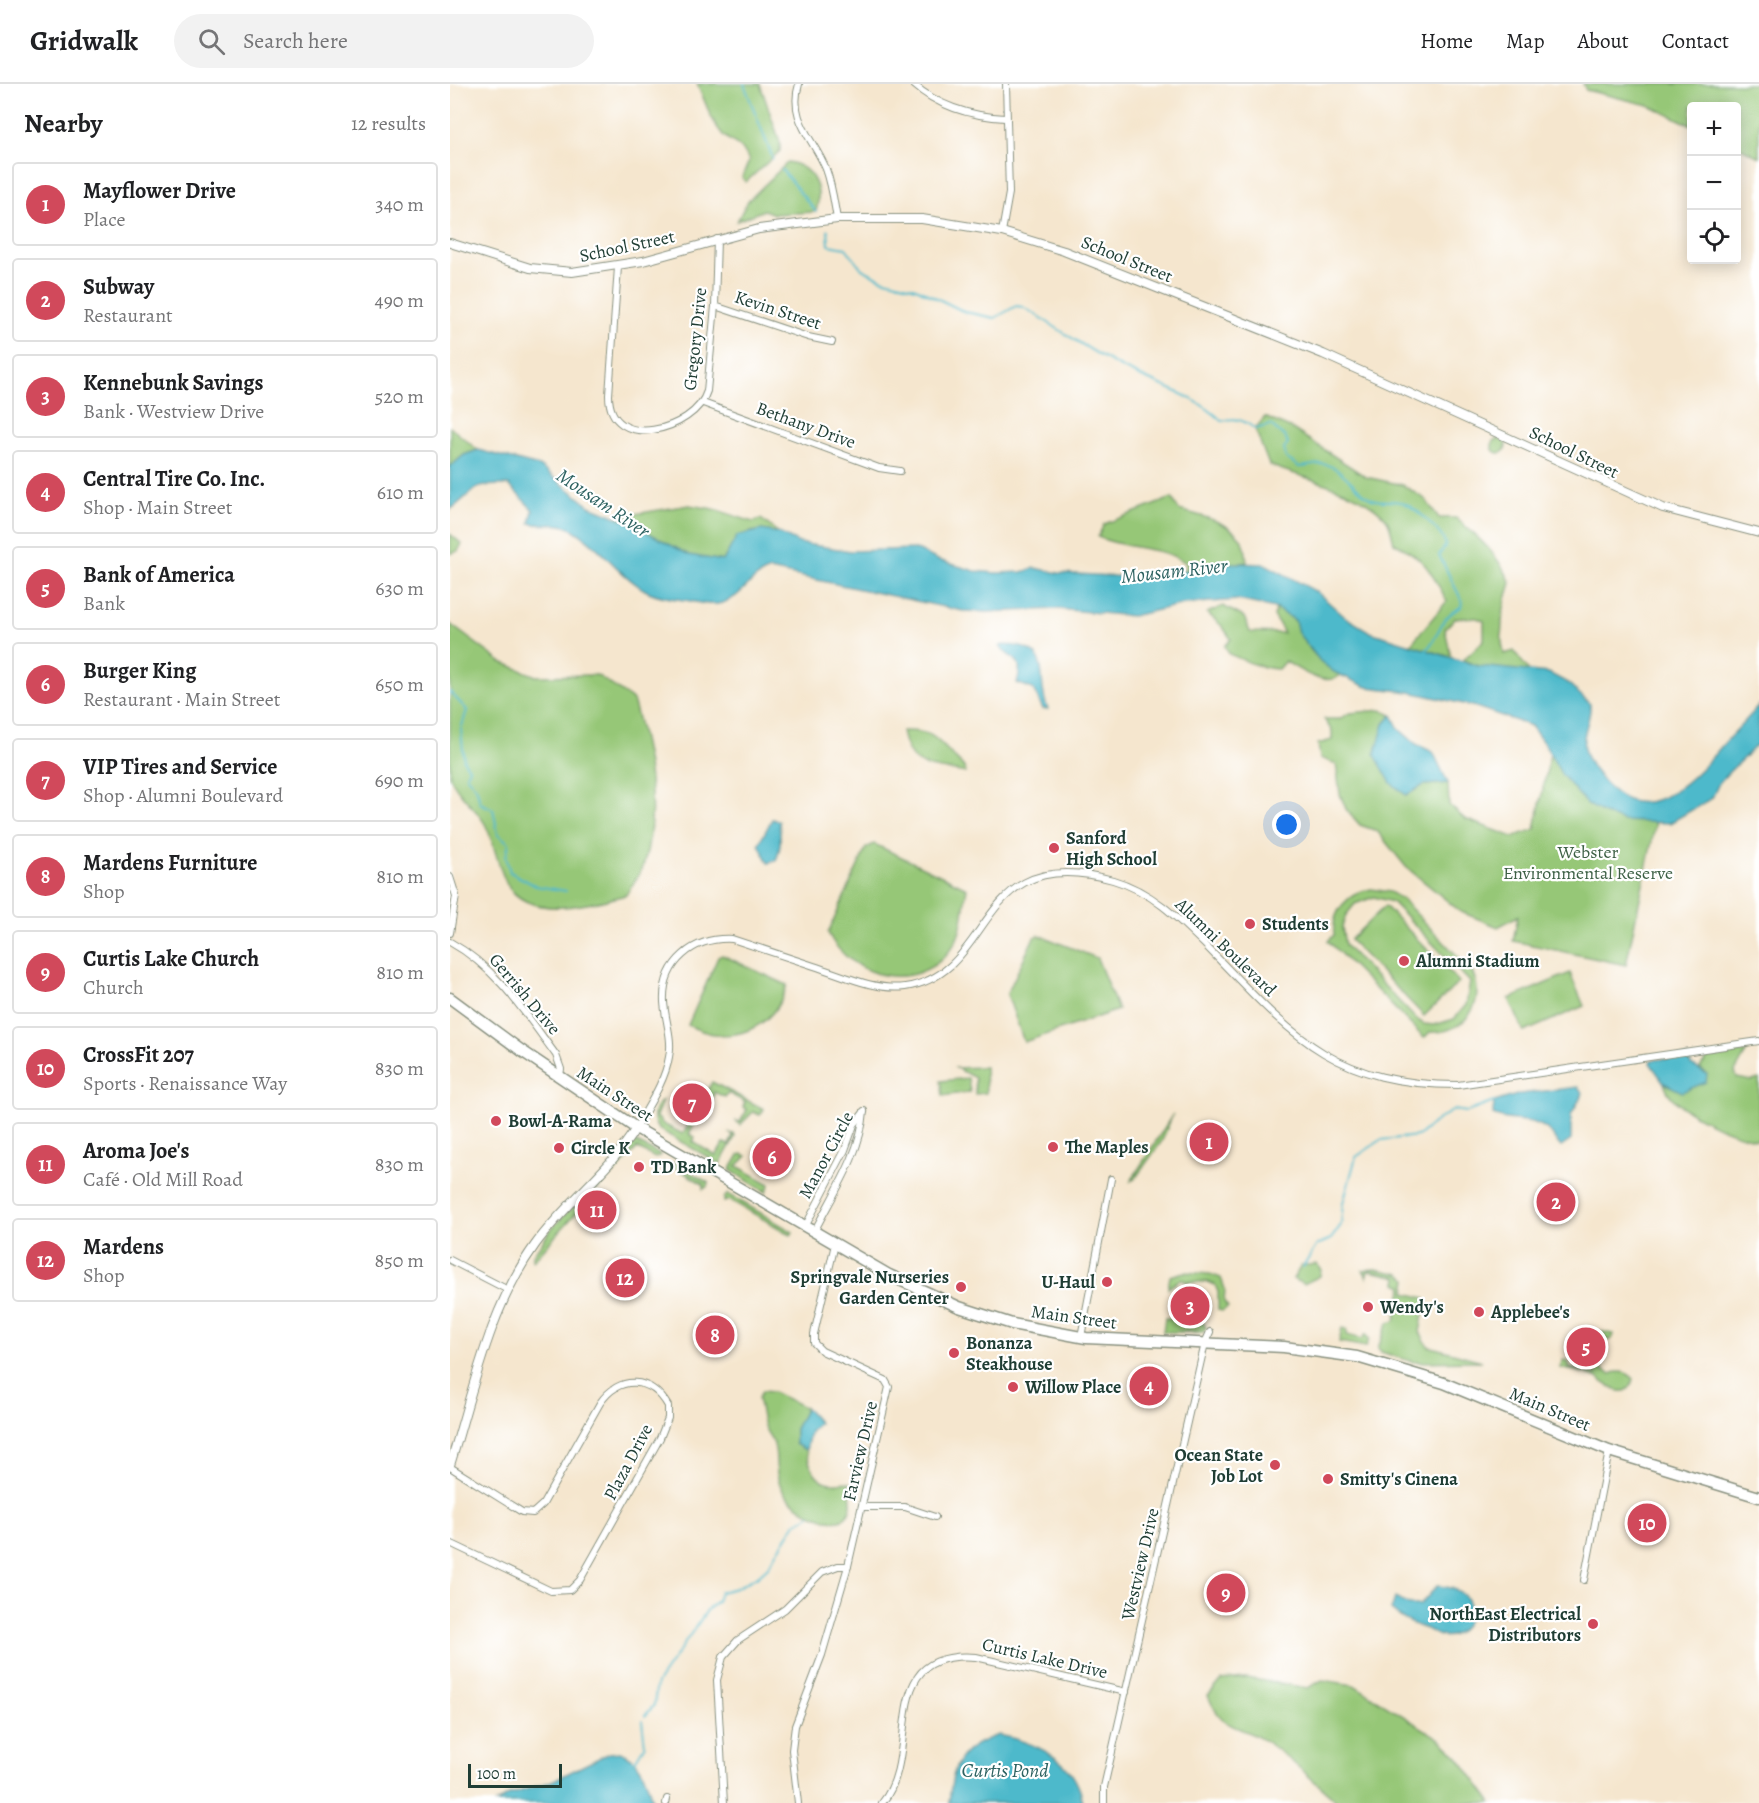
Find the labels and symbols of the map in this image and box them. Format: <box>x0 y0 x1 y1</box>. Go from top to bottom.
street label: School Street <box>577 224 677 268</box>
street label: School Street <box>1078 230 1176 288</box>
street label: Kevin Street <box>732 285 824 335</box>
street label: Gregory Drive <box>678 286 712 392</box>
street label: Bethany Drive <box>753 396 859 454</box>
street label: School Street <box>1525 420 1623 484</box>
water label: Mousam River <box>551 462 656 545</box>
water label: Mousam River <box>1119 552 1230 590</box>
your location <box>1272 810 1301 839</box>
place label: Sanford High School <box>1066 826 1157 871</box>
park label: Webster Environmental Reserve <box>1503 840 1673 885</box>
marker: Sanford High School <box>1047 841 1061 855</box>
street label: Alumni Boulevard <box>1169 892 1282 1002</box>
place label: Students <box>1262 912 1329 936</box>
marker: Students <box>1243 917 1257 931</box>
street label: Gerrish Drive <box>484 948 566 1040</box>
place label: Alumni Stadium <box>1415 949 1540 973</box>
marker: Alumni Stadium <box>1397 954 1411 968</box>
street label: Main Street <box>572 1060 658 1128</box>
pin: 7 <box>672 1080 712 1126</box>
street label: Manor Circle <box>793 1107 859 1203</box>
place label: Bowl-A-Rama <box>508 1109 612 1133</box>
marker: Bowl-A-Rama <box>489 1114 503 1128</box>
pin: 1 <box>1190 1120 1228 1164</box>
pin: 6 <box>752 1134 792 1180</box>
place label: The Maples <box>1065 1135 1149 1159</box>
place label: Circle K <box>571 1136 630 1160</box>
marker: The Maples <box>1046 1140 1060 1154</box>
marker: Circle K <box>552 1141 566 1155</box>
place label: TD Bank <box>651 1155 717 1179</box>
marker: TD Bank <box>632 1160 646 1174</box>
pin: 2 <box>1536 1180 1576 1224</box>
pin: 11 <box>578 1188 616 1232</box>
pin: 12 <box>606 1256 645 1300</box>
place label: Springvale Nurseries Garden Center <box>791 1265 950 1310</box>
place label: U-Haul <box>1041 1270 1095 1294</box>
marker: U-Haul <box>1100 1275 1114 1289</box>
marker: Springvale Nurseries Garden Center <box>954 1280 968 1294</box>
pin: 3 <box>1170 1284 1210 1328</box>
place label: Wendy's <box>1379 1295 1444 1319</box>
street label: Main Street <box>1030 1299 1118 1335</box>
marker: Wendy's <box>1361 1300 1375 1314</box>
place label: Applebee's <box>1490 1300 1570 1324</box>
marker: Applebee's <box>1472 1305 1486 1319</box>
pin: 8 <box>696 1312 734 1358</box>
pin: 5 <box>1566 1324 1606 1370</box>
place label: Bonanza Steakhouse <box>966 1331 1053 1376</box>
marker: Bonanza Steakhouse <box>947 1346 961 1360</box>
pin: 4 <box>1130 1364 1168 1408</box>
place label: Willow Place <box>1024 1375 1121 1399</box>
marker: Willow Place <box>1006 1380 1020 1394</box>
street label: Main Street <box>1506 1381 1594 1437</box>
street label: Farview Drive <box>837 1399 883 1503</box>
street label: Plaza Drive <box>598 1420 658 1504</box>
place label: Ocean State Job Lot <box>1175 1443 1263 1488</box>
marker: Ocean State Job Lot <box>1268 1458 1282 1472</box>
place label: Smitty's Cinena <box>1340 1467 1458 1491</box>
marker: Smitty's Cinena <box>1321 1472 1335 1486</box>
pin: 10 <box>1628 1500 1666 1546</box>
street label: Westview Drive <box>1115 1506 1165 1623</box>
pin: 9 <box>1206 1570 1246 1616</box>
place label: NorthEast Electrical Distributors <box>1429 1602 1581 1647</box>
marker: NorthEast Electrical Distributors <box>1586 1617 1600 1631</box>
street label: Curtis Lake Drive <box>980 1632 1110 1684</box>
water label: Curtis Pond <box>962 1757 1049 1784</box>
scale bar <box>468 1761 562 1788</box>

